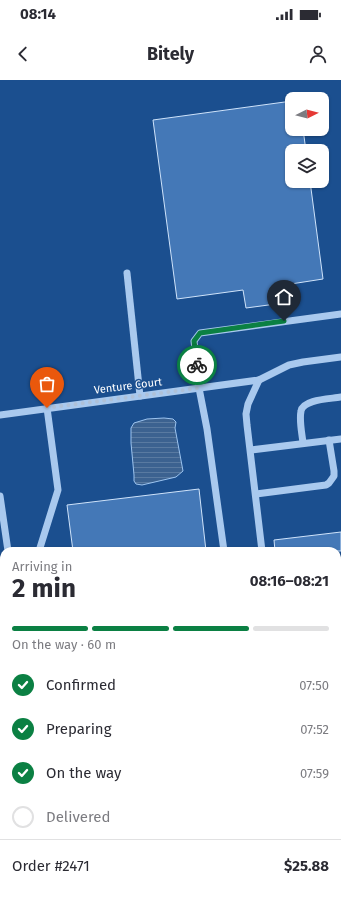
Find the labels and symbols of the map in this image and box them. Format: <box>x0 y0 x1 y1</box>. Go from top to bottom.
north arrow <box>285 92 329 136</box>
pin <box>267 280 301 321</box>
courier <box>177 345 217 385</box>
pin <box>30 367 64 408</box>
street label: Venture Court <box>93 375 163 397</box>

